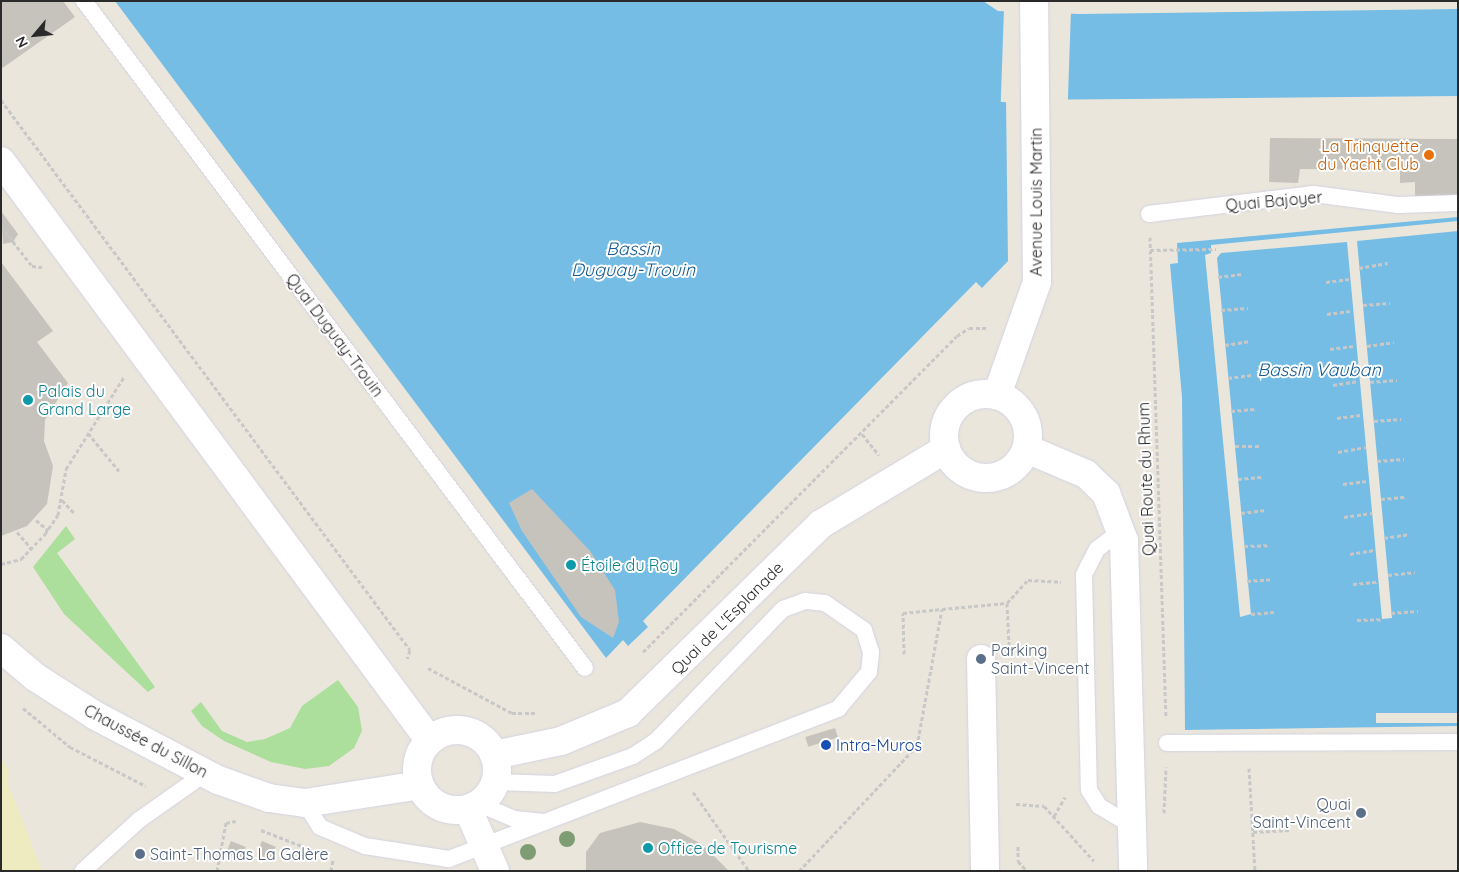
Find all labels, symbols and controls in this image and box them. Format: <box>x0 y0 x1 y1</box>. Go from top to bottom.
north arrow <box>10 10 60 60</box>
text: N <box>11 33 32 51</box>
street label: Avenue Louis Martin <box>1026 128 1046 276</box>
place label: La Trinquette du Yacht Club <box>1317 136 1419 174</box>
marker: La Trinquette du Yacht Club <box>1423 149 1435 161</box>
street label: Quai Bajoyer <box>1225 187 1323 215</box>
water label: Bassin Duguay-Trouin <box>571 239 695 282</box>
street label: Quai Duguay-Trouin <box>282 270 388 400</box>
water label: Bassin Vauban <box>1257 359 1381 381</box>
place label: Palais du Grand Large <box>38 381 131 419</box>
marker: Palais du Grand Large <box>22 394 34 406</box>
street label: Quai Route du Rhum <box>1134 402 1158 556</box>
place label: Étoile du Roy <box>581 555 678 575</box>
street label: Quai de L'Esplanade <box>667 558 787 678</box>
marker: Étoile du Roy <box>565 559 577 571</box>
place label: Parking Saint-Vincent <box>991 640 1089 678</box>
marker: Parking Saint-Vincent <box>975 653 987 665</box>
street label: Chaussée du Sillon <box>81 700 211 782</box>
place label: Intra-Muros <box>836 735 922 755</box>
marker: Intra-Muros <box>820 739 832 751</box>
place label: Quai Saint-Vincent <box>1253 794 1351 832</box>
marker: Quai Saint-Vincent <box>1355 807 1367 819</box>
place label: Office de Tourisme <box>658 838 797 858</box>
marker: Office de Tourisme <box>642 842 654 854</box>
place label: Saint-Thomas La Galère <box>150 844 329 864</box>
marker: Saint-Thomas La Galère <box>134 848 146 860</box>

